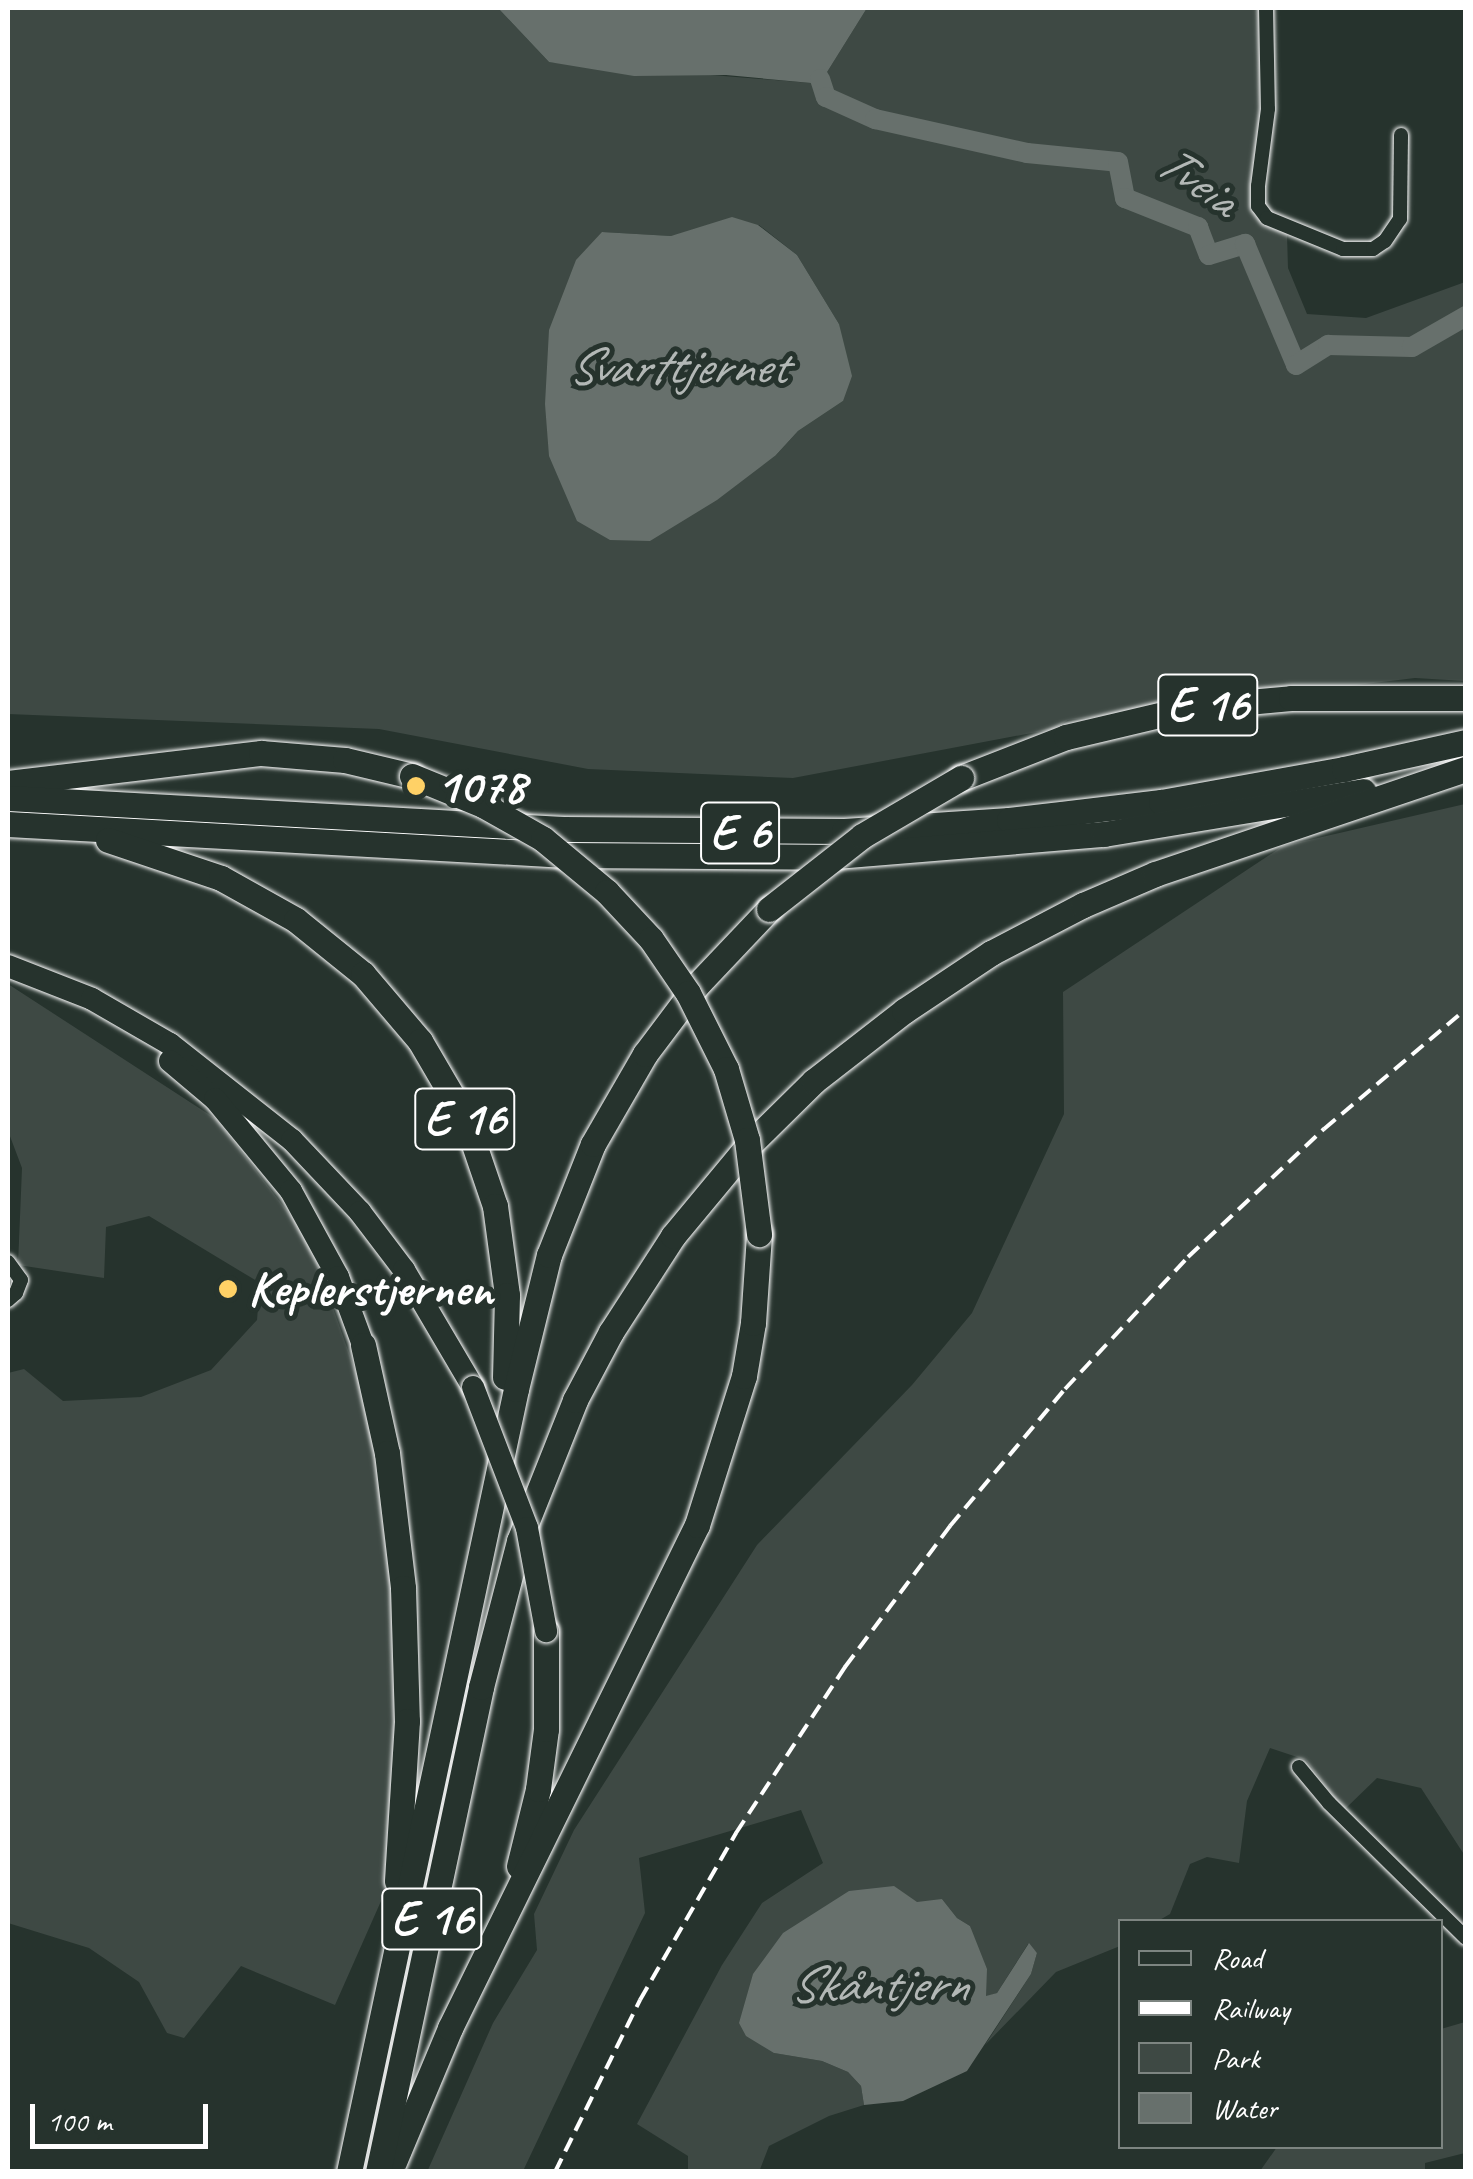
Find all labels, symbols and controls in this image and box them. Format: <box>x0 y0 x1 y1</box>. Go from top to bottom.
water label: Tveia <box>1144 130 1250 230</box>
water label: Svarttjernet <box>568 336 786 398</box>
road number: E 16 <box>1156 662 1260 748</box>
place label: 1078 <box>436 756 526 816</box>
marker: 1078 <box>405 775 427 797</box>
road number: E 6 <box>700 790 780 876</box>
road number: E 16 <box>412 1076 518 1162</box>
place label: Keplerstjernen <box>248 1259 493 1319</box>
marker: Keplerstjernen <box>217 1278 239 1300</box>
road number: E 16 <box>380 1876 484 1962</box>
legend <box>1118 1919 1443 2149</box>
text: Road <box>1212 1939 1262 1977</box>
water label: Skåntjern <box>789 1954 967 2016</box>
text: Railway <box>1212 1989 1290 2027</box>
text: Park <box>1212 2039 1260 2077</box>
scale bar <box>35 2084 212 2146</box>
text: Water <box>1212 2089 1277 2127</box>
text: 100 m <box>47 2102 112 2140</box>

